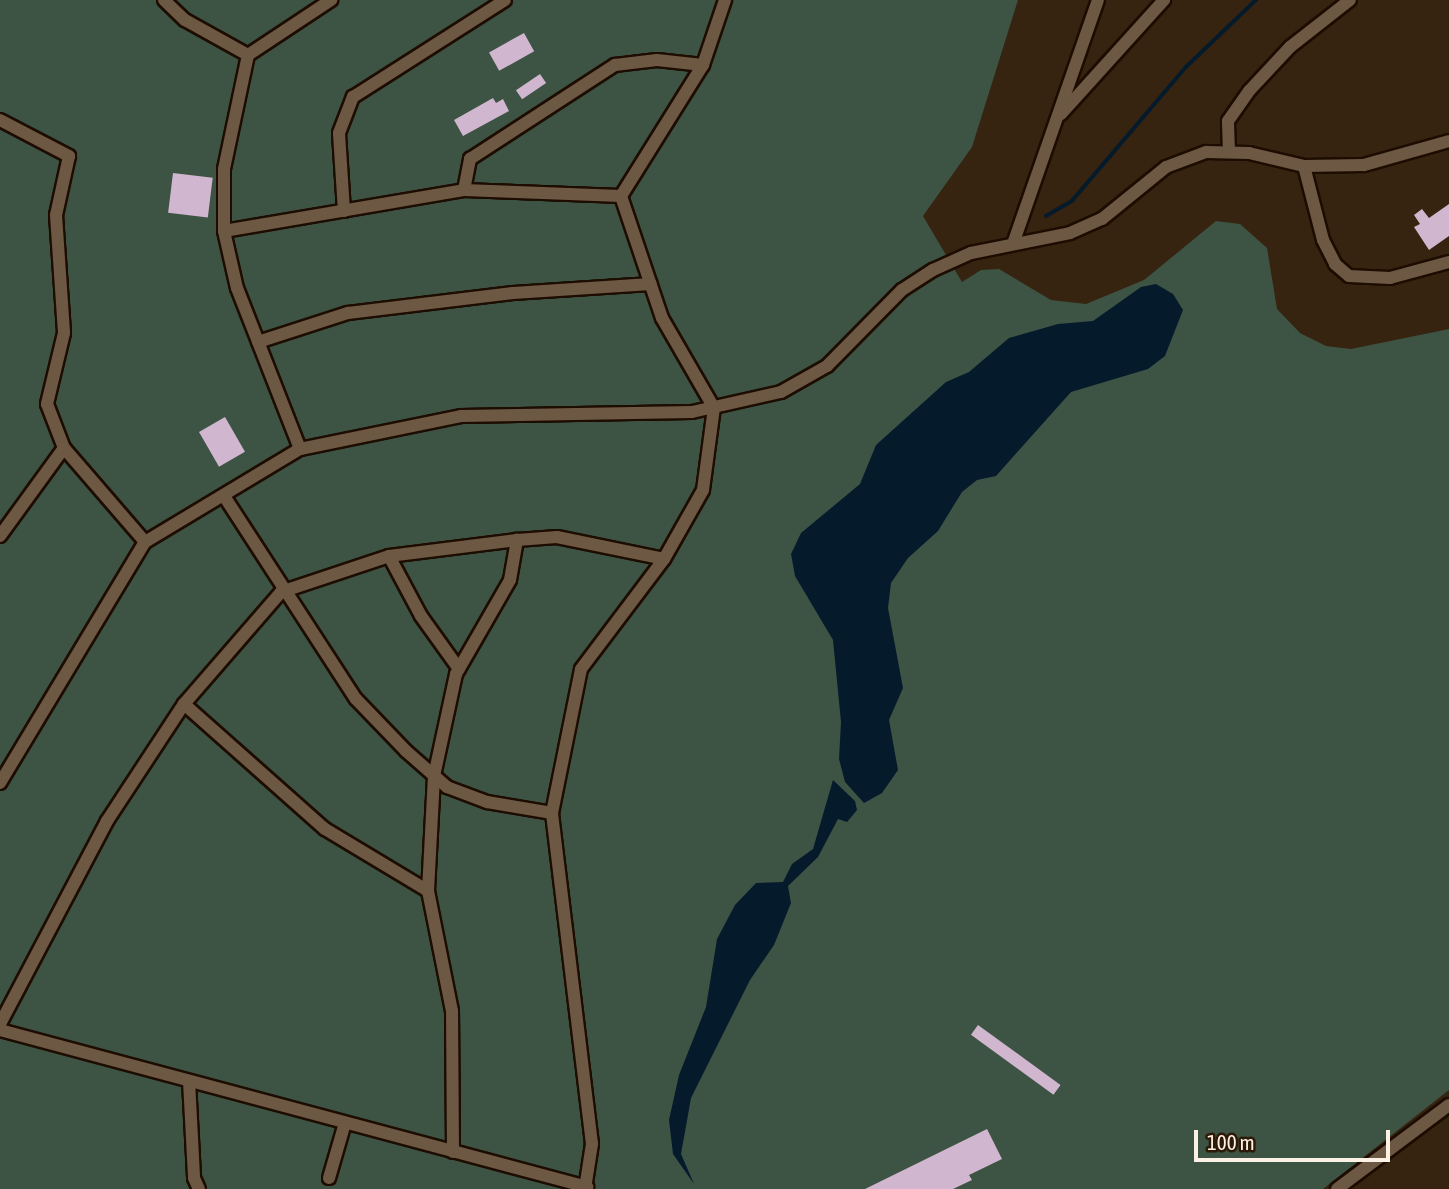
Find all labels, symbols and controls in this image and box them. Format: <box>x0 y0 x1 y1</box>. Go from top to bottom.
scale bar <box>1197 1116 1393 1160</box>
text: 100 m <box>1207 1130 1255 1154</box>

